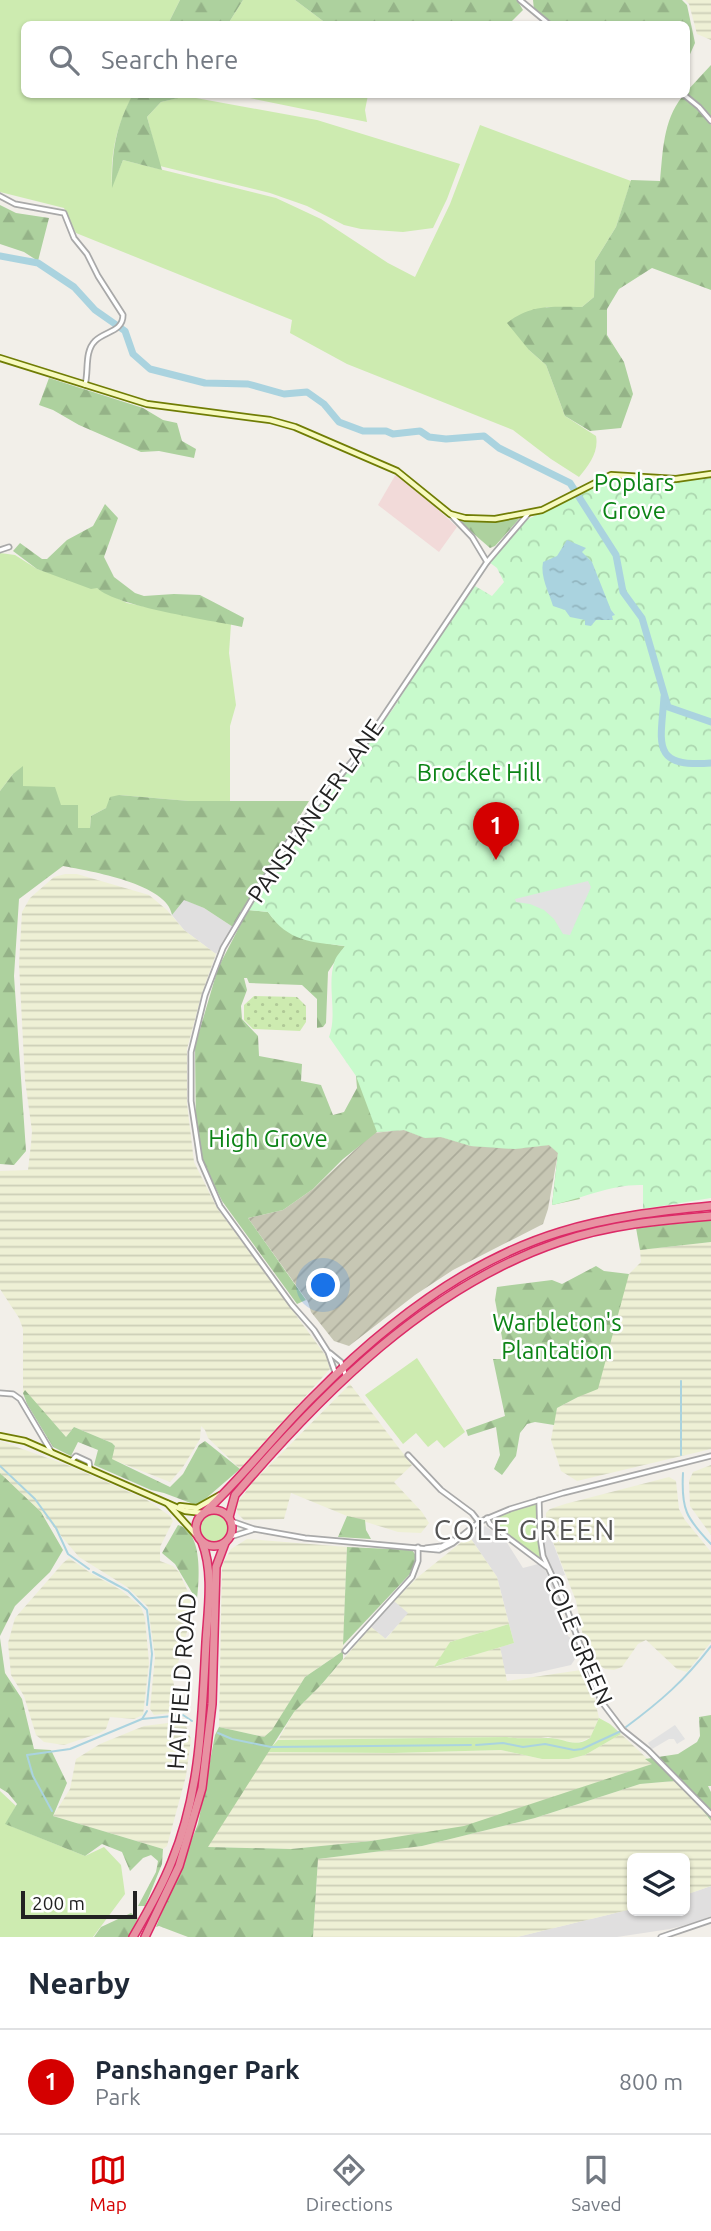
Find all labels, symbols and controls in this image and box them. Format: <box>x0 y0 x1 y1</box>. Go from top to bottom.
search box <box>21 21 690 98</box>
icon: search <box>45 41 83 79</box>
text: Search here <box>101 45 238 74</box>
park label: Poplars Grove <box>594 469 674 524</box>
street label: PANSHANGER LANE <box>242 714 389 907</box>
park label: Brocket Hill <box>417 759 541 786</box>
pin: 1 <box>473 802 519 860</box>
park label: High Grove <box>208 1125 328 1152</box>
your location <box>306 1268 340 1302</box>
park label: Warbleton's Plantation <box>492 1309 622 1364</box>
district label: COLE GREEN <box>434 1514 616 1545</box>
street label: COLE GREEN <box>539 1570 618 1709</box>
street label: HATFIELD ROAD <box>162 1592 201 1770</box>
map controls <box>627 1853 690 1916</box>
button: layers <box>627 1853 690 1916</box>
scale bar <box>21 1888 136 1920</box>
text: 200 m <box>32 1892 85 1914</box>
text: Nearby <box>28 1966 130 2000</box>
text: Panshanger Park <box>95 2055 300 2084</box>
text: 1 <box>45 2069 57 2094</box>
text: 800 m <box>619 2069 683 2094</box>
text: Park <box>95 2084 141 2109</box>
tab: Map <box>89 2151 127 2215</box>
tab: Directions <box>306 2151 393 2215</box>
tab: Saved <box>571 2151 622 2215</box>

